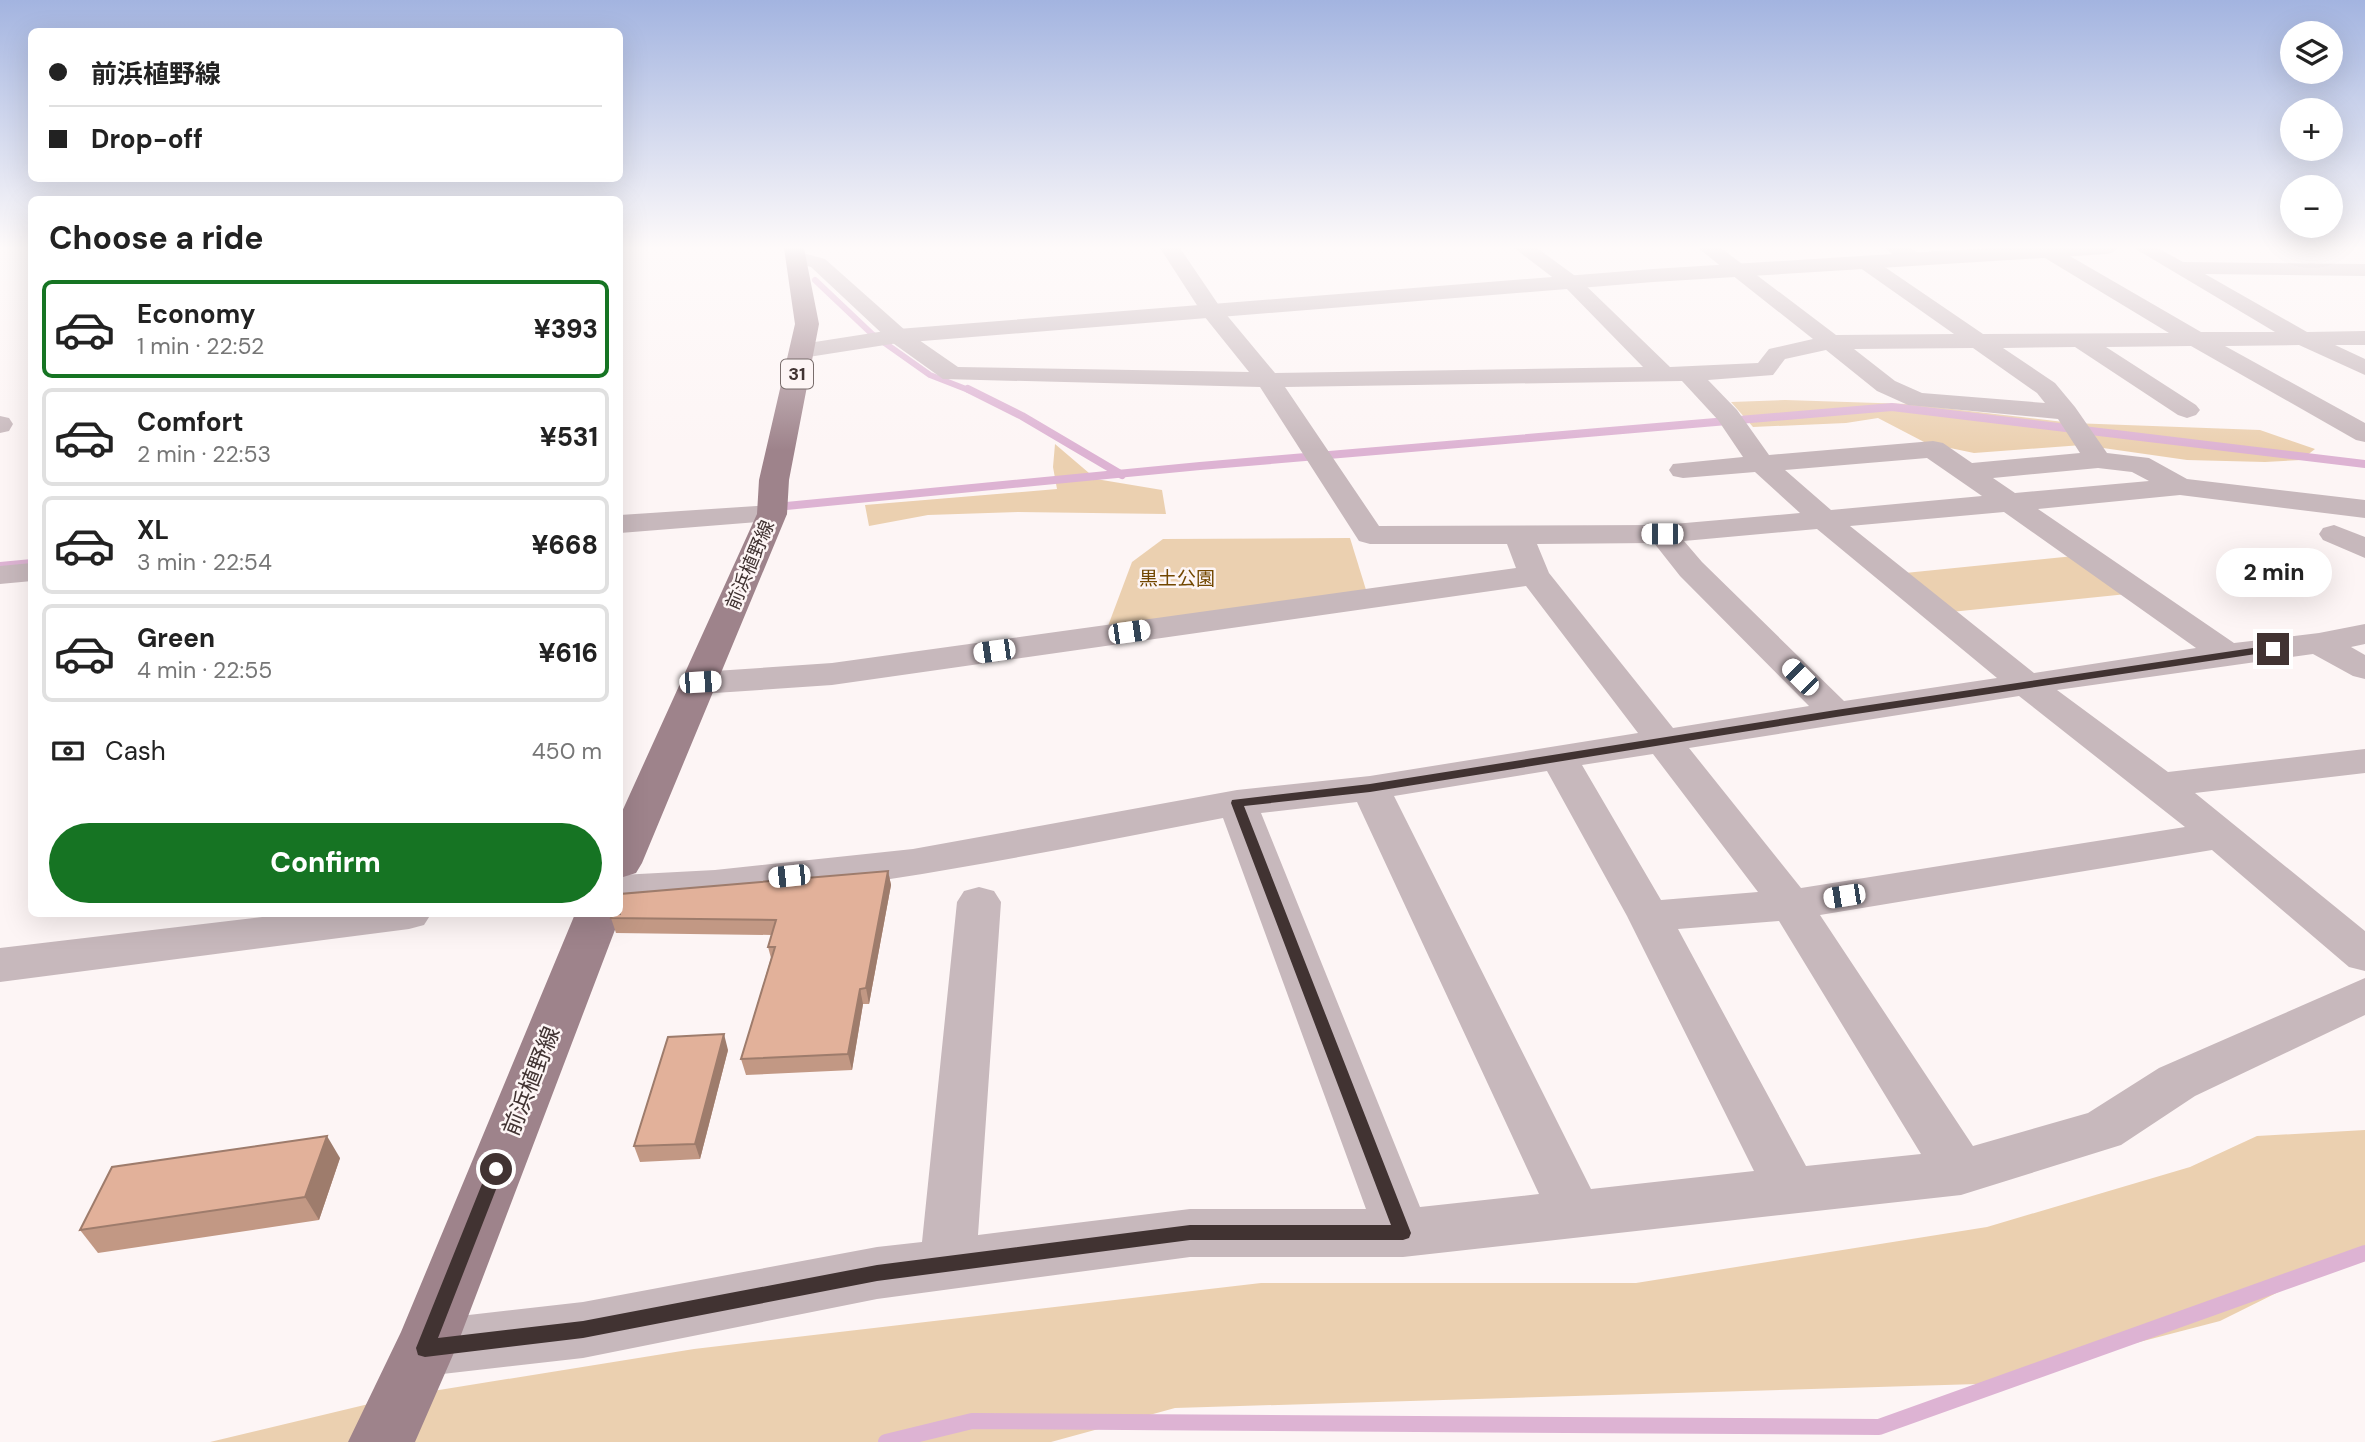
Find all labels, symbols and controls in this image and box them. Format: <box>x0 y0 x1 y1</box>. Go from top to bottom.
map controls <box>2280 21 2343 238</box>
button: layers <box>2280 21 2343 84</box>
text: 前浜植野線 <box>91 57 221 91</box>
button: + <box>2280 98 2343 161</box>
text: Drop-off <box>91 122 203 156</box>
button: − <box>2280 175 2343 238</box>
text: Choose a ride <box>49 217 264 259</box>
text: Economy <box>137 297 255 331</box>
icon: car <box>53 298 116 361</box>
text: ¥393 <box>534 312 598 346</box>
text: 1 min · 22:52 <box>137 331 264 361</box>
road number: 31 <box>781 360 813 388</box>
text: Comfort <box>137 405 243 439</box>
icon: car <box>53 406 116 469</box>
text: ¥531 <box>540 420 598 454</box>
text: 2 min · 22:53 <box>137 439 271 469</box>
text: XL <box>137 513 169 547</box>
icon: car <box>53 514 116 577</box>
street label: 前浜植野線 <box>720 516 780 614</box>
car <box>1642 524 1684 545</box>
text: ¥668 <box>531 528 598 562</box>
text: 3 min · 22:54 <box>137 547 272 577</box>
callout: 2 min <box>2215 548 2331 596</box>
text: 2 min <box>2243 557 2305 587</box>
park label: 黒土公園 <box>1139 566 1215 591</box>
car <box>1107 619 1152 645</box>
text: Green <box>137 621 215 655</box>
icon: car <box>53 622 116 685</box>
route end <box>2257 633 2289 665</box>
text: ¥616 <box>538 636 598 670</box>
car <box>972 638 1017 664</box>
text: 4 min · 22:55 <box>137 655 272 685</box>
car <box>1778 655 1823 699</box>
car <box>679 670 722 694</box>
icon: cash <box>49 732 87 770</box>
text: Cash <box>105 734 166 768</box>
text: 450 m <box>532 736 602 766</box>
button: Confirm <box>49 823 602 903</box>
car <box>768 863 811 889</box>
car <box>1822 882 1867 910</box>
street label: 前浜植野線 <box>496 1022 566 1140</box>
route start <box>480 1153 512 1185</box>

